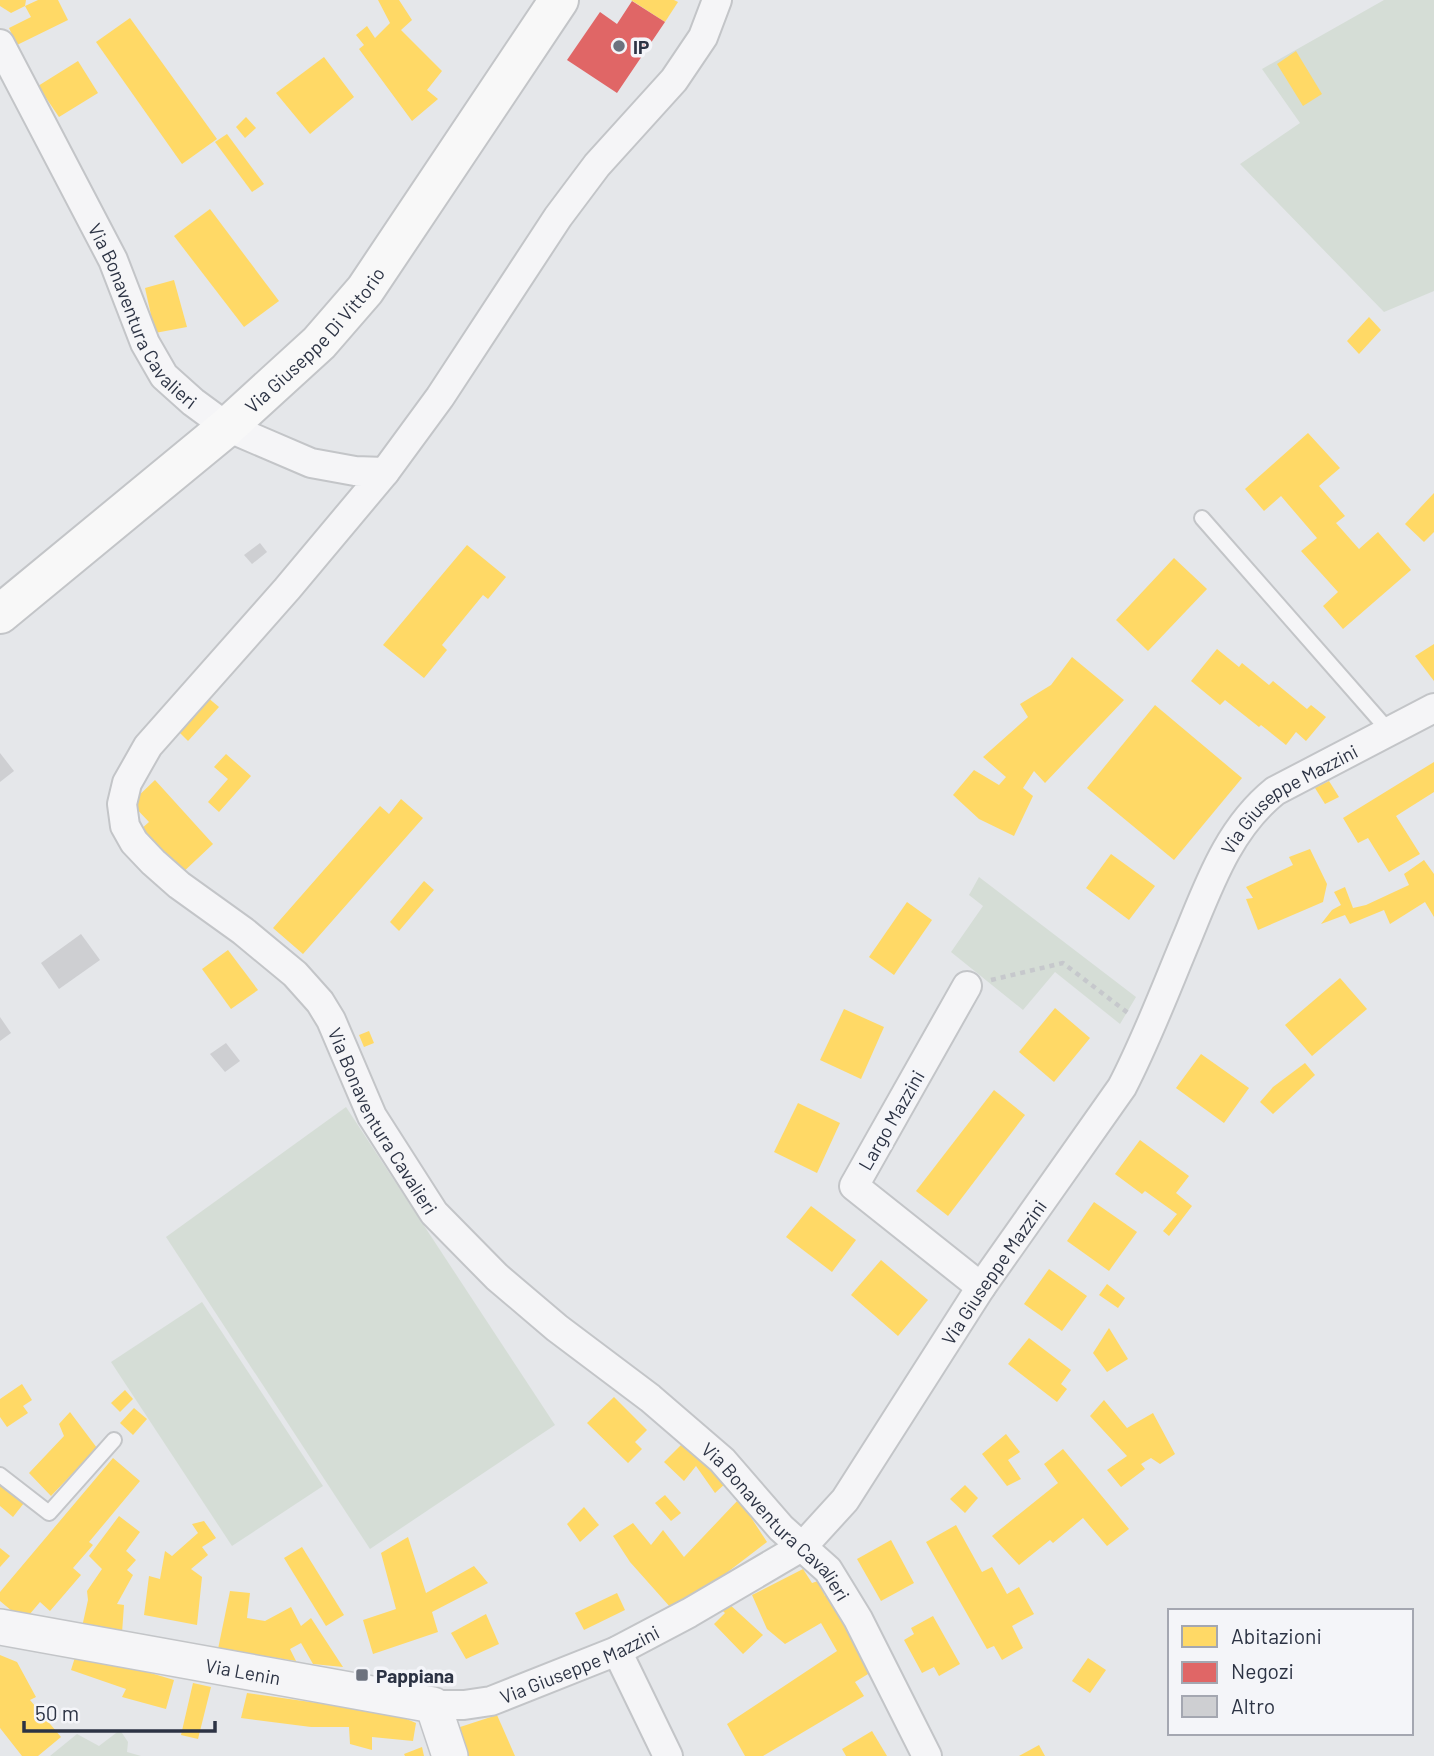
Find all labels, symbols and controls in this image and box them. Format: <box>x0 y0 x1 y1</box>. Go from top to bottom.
place label: IP <box>633 35 649 58</box>
marker: IP <box>611 38 627 54</box>
street label: Via Bonaventura Cavalieri <box>84 219 202 413</box>
street label: Via Giuseppe Di Vittorio <box>239 262 389 417</box>
street label: Via Giuseppe Mazzini <box>1215 739 1361 858</box>
street label: Via Bonaventura Cavalieri <box>324 1024 443 1218</box>
street label: Largo Mazzini <box>853 1066 929 1174</box>
street label: Via Giuseppe Mazzini <box>936 1195 1051 1349</box>
street label: Via Bonaventura Cavalieri <box>698 1437 855 1605</box>
legend <box>1168 1609 1413 1735</box>
street label: Via Giuseppe Mazzini <box>496 1620 663 1708</box>
text: Abitazioni <box>1231 1623 1322 1648</box>
street label: Via Lenin <box>204 1653 282 1689</box>
text: Negozi <box>1231 1658 1294 1683</box>
place label: Pappiana <box>376 1664 454 1687</box>
marker: Pappiana <box>354 1667 370 1683</box>
scale bar <box>24 1690 215 1734</box>
text: Altro <box>1231 1693 1275 1718</box>
text: 50 m <box>35 1700 79 1725</box>

